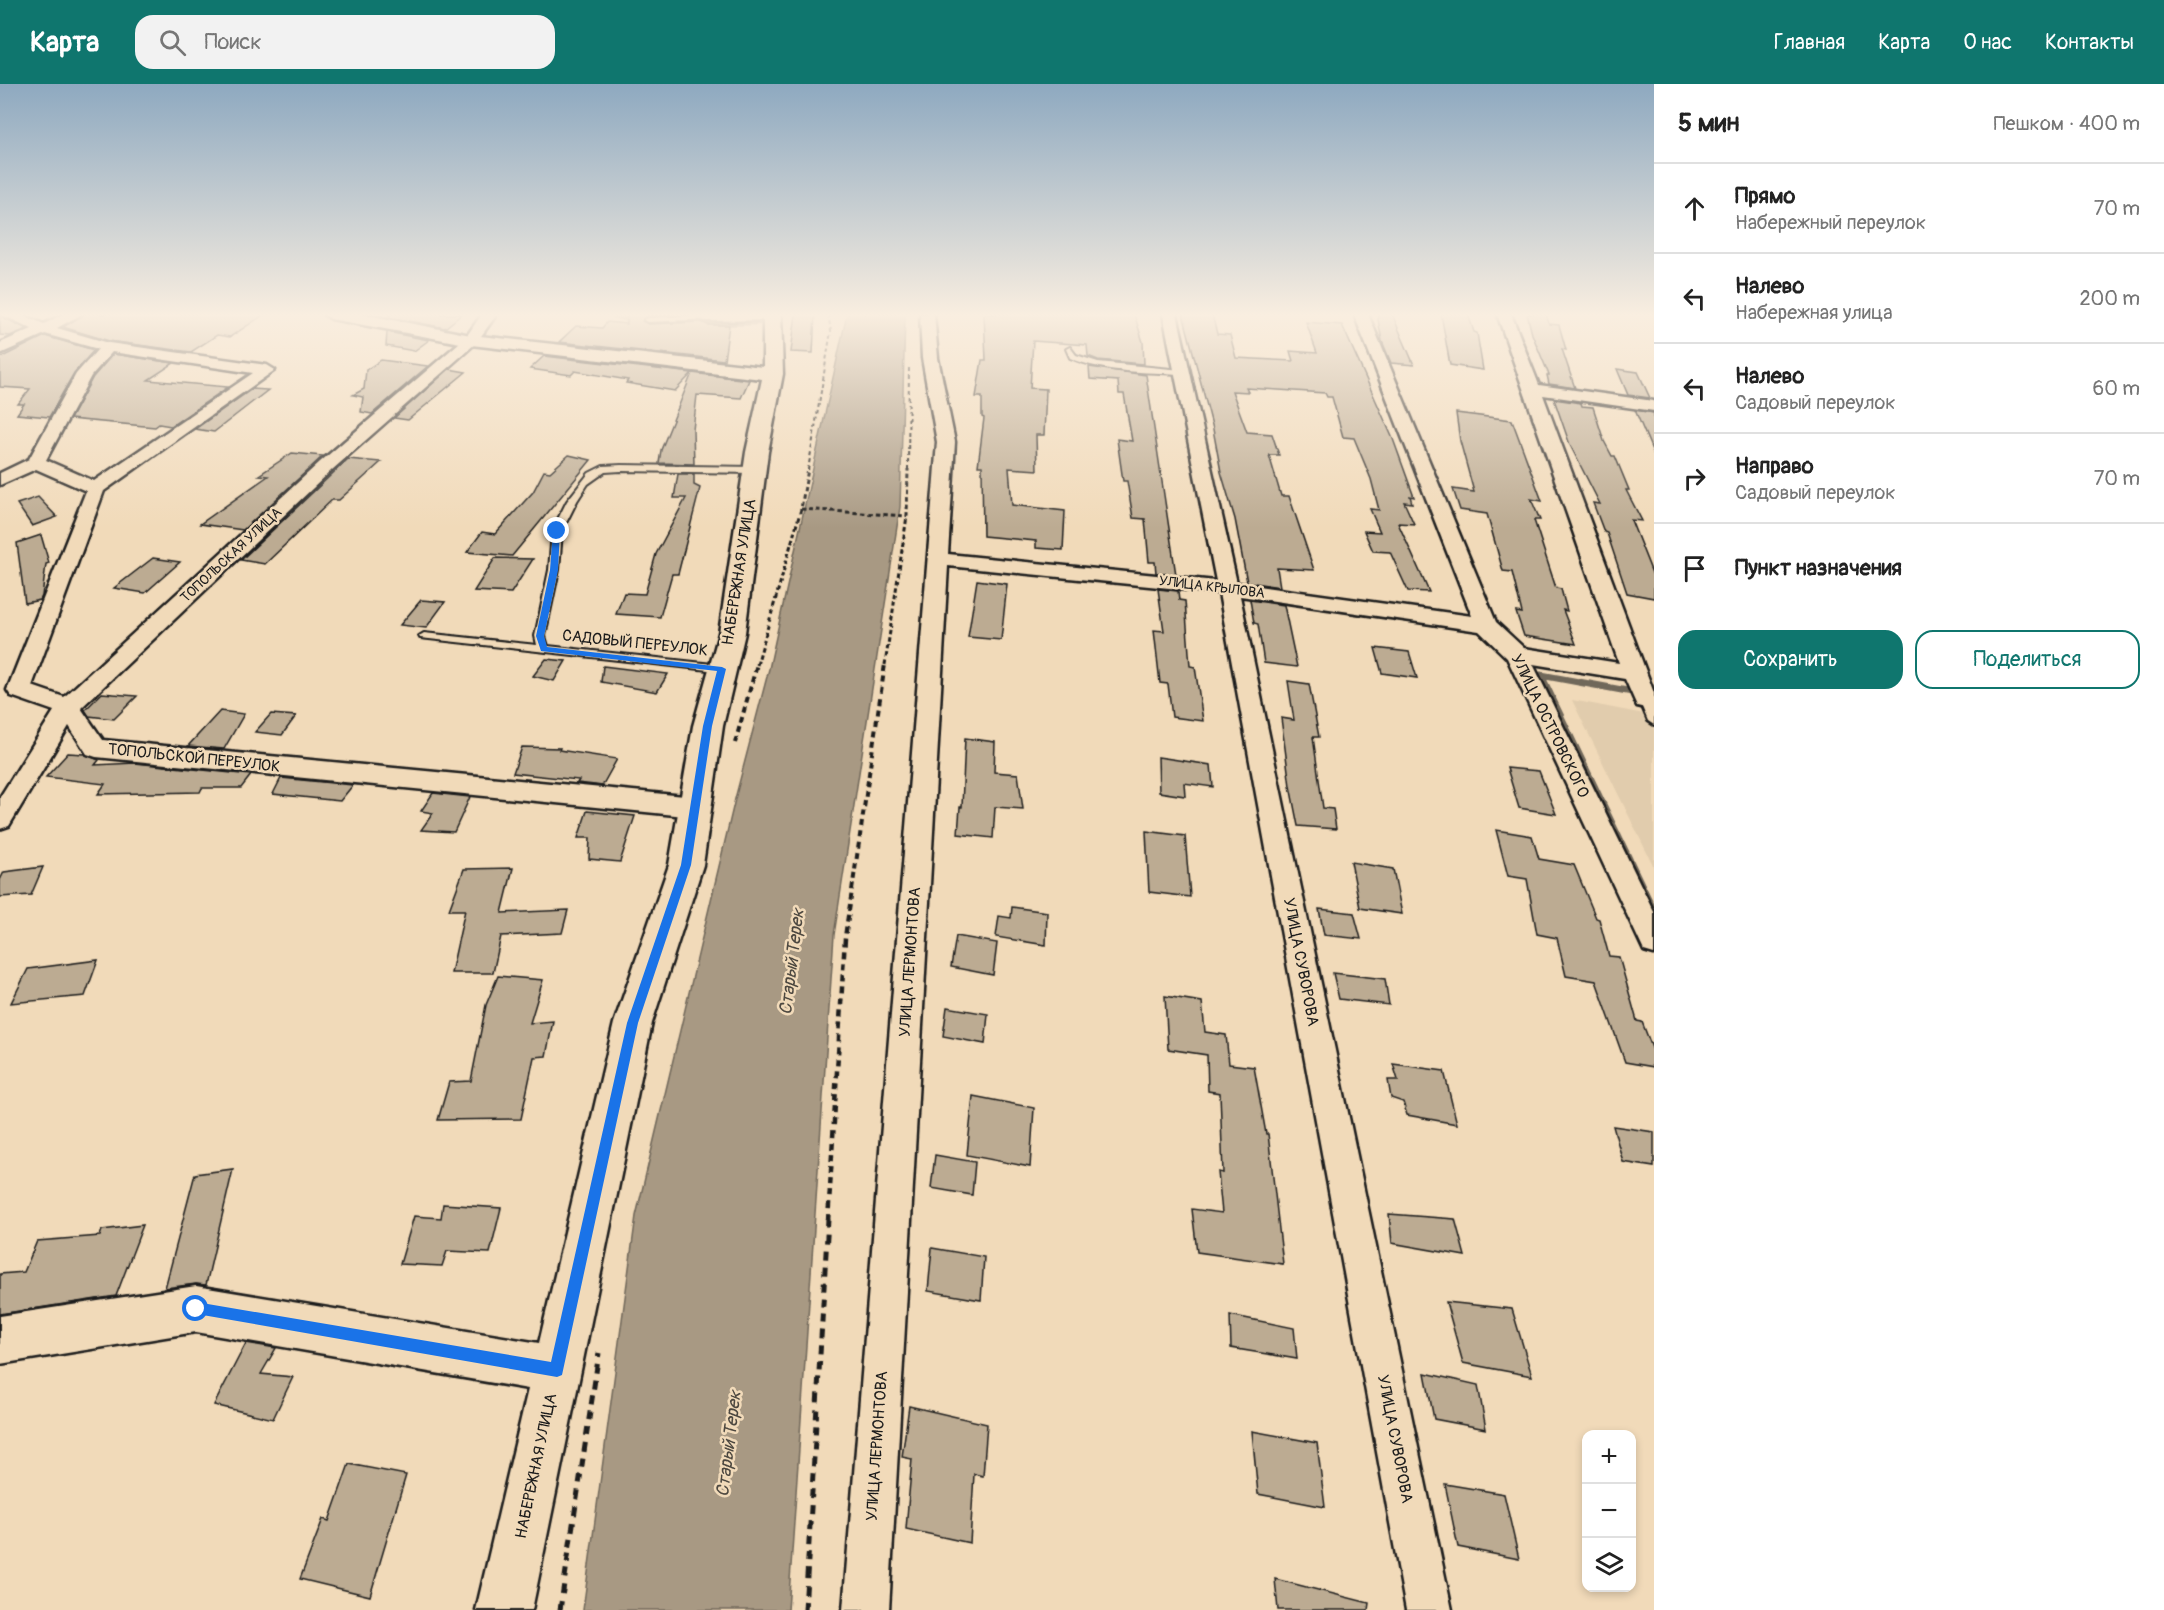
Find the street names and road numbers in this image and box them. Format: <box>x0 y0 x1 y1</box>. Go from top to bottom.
street label: НАБЕРЕЖНАЯ УЛИЦА <box>718 497 760 647</box>
street label: ТОПОЛЬСКАЯ УЛИЦА <box>177 504 285 606</box>
street label: УЛИЦА КРЫЛОВА <box>1158 572 1266 602</box>
street label: САДОВЫЙ ПЕРЕУЛОК <box>561 625 709 661</box>
street label: УЛИЦА ОСТРОВСКОГО <box>1507 651 1593 801</box>
street label: ТОПОЛЬСКОЙ ПЕРЕУЛОК <box>107 739 281 777</box>
street label: УЛИЦА ЛЕРМОНТОВА <box>895 886 925 1038</box>
street label: УЛИЦА СУВОРОВА <box>1279 896 1323 1028</box>
street label: УЛИЦА ЛЕРМОНТОВА <box>862 1370 892 1522</box>
street label: УЛИЦА СУВОРОВА <box>1373 1373 1417 1505</box>
street label: НАБЕРЕЖНАЯ УЛИЦА <box>511 1391 561 1541</box>

